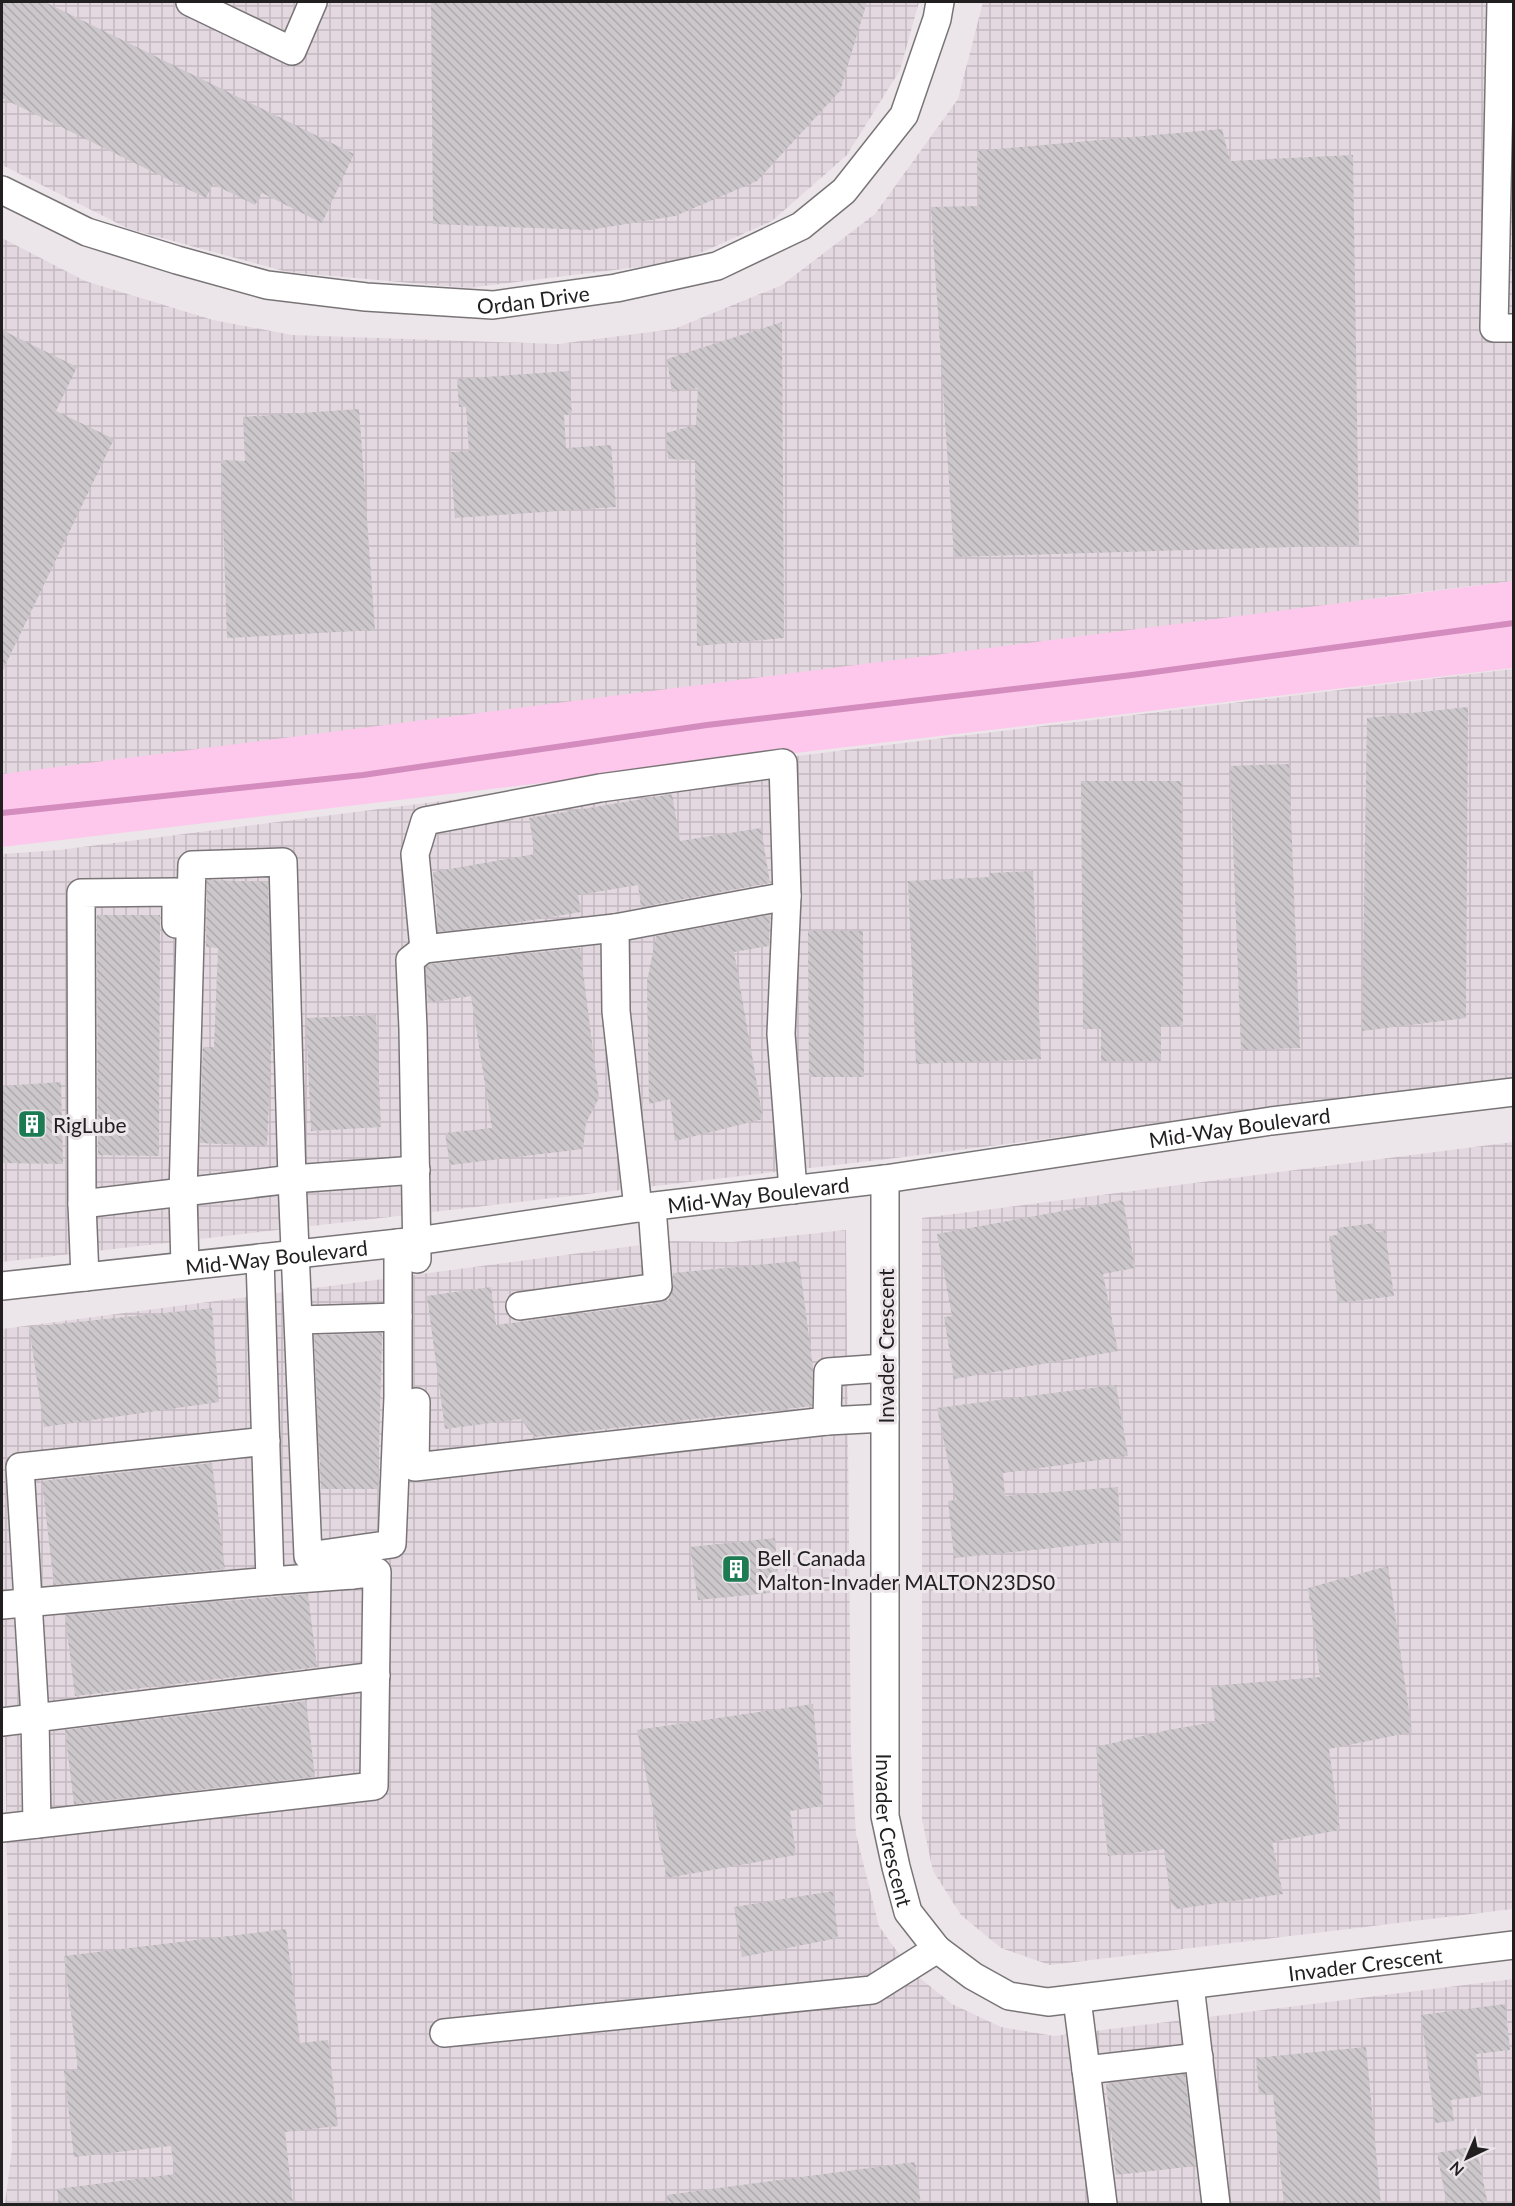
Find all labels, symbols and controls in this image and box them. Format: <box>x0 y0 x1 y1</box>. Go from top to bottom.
street label: Ordan Drive <box>476 279 591 318</box>
street label: Mid-Way Boulevard <box>1147 1102 1332 1152</box>
building icon: RigLube <box>16 1108 48 1140</box>
place label: RigLube <box>53 1112 127 1137</box>
street label: Mid-Way Boulevard <box>666 1171 851 1217</box>
street label: Mid-Way Boulevard <box>184 1234 369 1279</box>
street label: Invader Crescent <box>873 1268 898 1424</box>
place label: Bell Canada Malton-Invader MALTON23DS0 <box>757 1545 1055 1594</box>
building icon: Bell Canada Malton-Invader MALTON23DS0 <box>720 1553 752 1585</box>
street label: Invader Crescent <box>872 1753 919 1910</box>
street label: Invader Crescent <box>1287 1941 1444 1985</box>
north arrow <box>1437 2128 1497 2188</box>
text: N <box>1445 2158 1467 2180</box>

